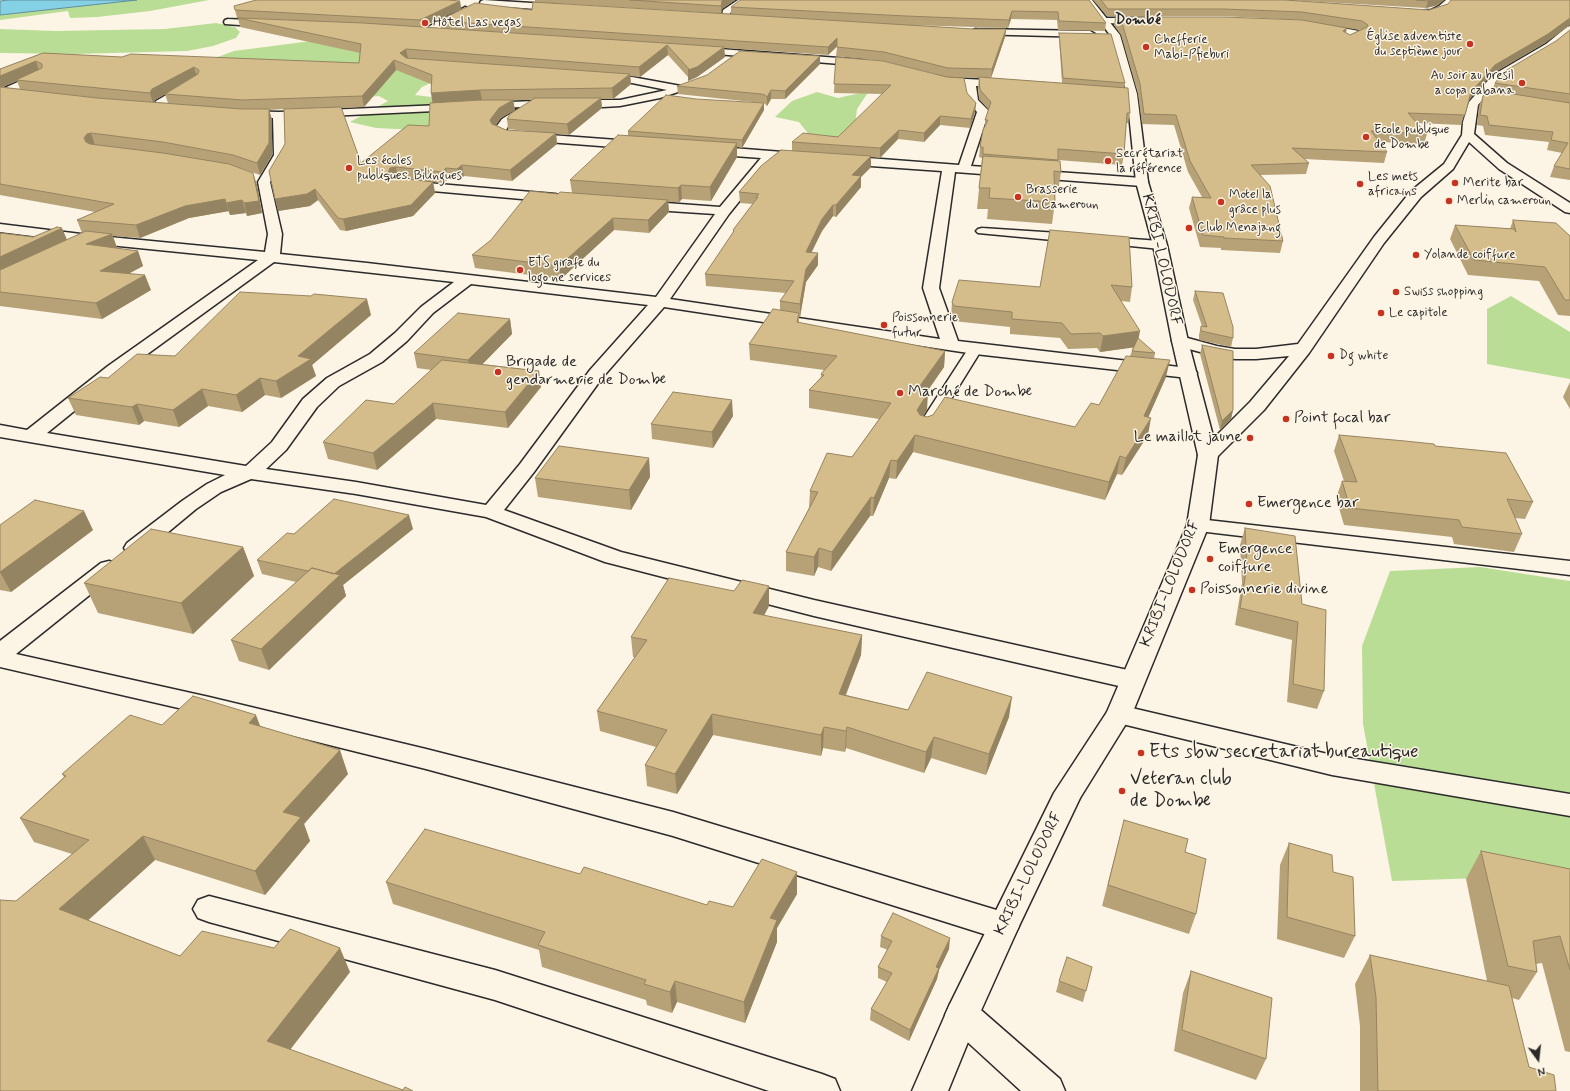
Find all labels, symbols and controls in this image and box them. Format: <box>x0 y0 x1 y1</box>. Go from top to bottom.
district label: Dombé <box>1115 12 1161 30</box>
place label: Hôtel Las vegas <box>433 15 521 31</box>
marker: Hôtel Las vegas <box>420 18 430 28</box>
place label: Église adventiste du septième jour <box>1367 29 1462 60</box>
place label: Chefferie Mabi-Pfieburi <box>1154 32 1229 63</box>
marker: Église adventiste du septième jour <box>1465 39 1475 49</box>
marker: Chefferie Mabi-Pfieburi <box>1141 42 1151 52</box>
place label: Au soir au bresil a copa cabana <box>1431 68 1514 99</box>
marker: Au soir au bresil a copa cabana <box>1517 78 1527 88</box>
place label: Ecole publique de Dombe <box>1374 122 1449 153</box>
marker: Ecole publique de Dombe <box>1361 132 1371 142</box>
place label: Secrétariat la référence <box>1116 146 1183 177</box>
place label: Les écoles publiques. Bilingues <box>357 153 462 184</box>
marker: Secrétariat la référence <box>1103 156 1113 166</box>
marker: Les écoles publiques. Bilingues <box>344 163 354 173</box>
place label: Les mets africains <box>1368 169 1418 200</box>
place label: Merite bar <box>1463 175 1523 191</box>
marker: Merite bar <box>1450 178 1460 188</box>
marker: Les mets africains <box>1355 179 1365 189</box>
place label: Brasserie du Cameroun <box>1026 182 1099 213</box>
place label: Motel la grâce plus <box>1229 187 1281 218</box>
marker: Brasserie du Cameroun <box>1013 192 1023 202</box>
street label: KRIBI-LOLODORF <box>1136 192 1186 328</box>
place label: Merlin cameroun <box>1457 193 1551 209</box>
marker: Merlin cameroun <box>1444 196 1454 206</box>
marker: Motel la grâce plus <box>1216 197 1226 207</box>
place label: Club Menajang <box>1197 220 1281 236</box>
marker: Club Menajang <box>1184 223 1194 233</box>
place label: Yolande coiffure <box>1424 247 1516 263</box>
marker: Yolande coiffure <box>1411 250 1421 260</box>
place label: ETS girafe du logo ne services <box>528 255 611 286</box>
marker: ETS girafe du logo ne services <box>515 265 525 275</box>
place label: Swiss shopping <box>1404 284 1483 300</box>
marker: Swiss shopping <box>1391 287 1401 297</box>
place label: Le capitole <box>1389 305 1448 321</box>
marker: Le capitole <box>1376 308 1386 318</box>
place label: Poissonnerie futur <box>892 310 958 341</box>
marker: Poissonnerie futur <box>879 320 889 330</box>
place label: Dg white <box>1339 348 1388 364</box>
marker: Dg white <box>1326 351 1336 361</box>
place label: Brigade de gendarmerie de Dombe <box>506 353 666 391</box>
marker: Brigade de gendarmerie de Dombe <box>493 367 503 377</box>
place label: Marché de Dombe <box>908 383 1032 403</box>
marker: Marché de Dombe <box>895 388 905 398</box>
place label: Point focal bar <box>1294 409 1390 429</box>
marker: Point focal bar <box>1281 414 1291 424</box>
place label: Le maillot jaune <box>1134 428 1242 448</box>
marker: Le maillot jaune <box>1245 433 1255 443</box>
place label: Emergence bar <box>1257 494 1359 514</box>
marker: Emergence bar <box>1244 499 1254 509</box>
street label: KRIBI-LOLODORF <box>1137 518 1205 650</box>
place label: Emergence coiffure <box>1218 540 1293 578</box>
marker: Emergence coiffure <box>1205 554 1215 564</box>
place label: Poissonnerie divine <box>1200 580 1328 600</box>
marker: Poissonnerie divine <box>1187 585 1197 595</box>
place label: Ets sbw secretariat bureautique <box>1149 742 1418 764</box>
marker: Ets sbw secretariat bureautique <box>1136 748 1146 758</box>
place label: Veteran club de Dombe <box>1130 769 1232 813</box>
marker: Veteran club de Dombe <box>1117 786 1127 796</box>
street label: KRIBI-LOLODORF <box>991 809 1067 939</box>
north arrow <box>1518 1039 1558 1079</box>
text: N <box>1536 1063 1546 1078</box>

